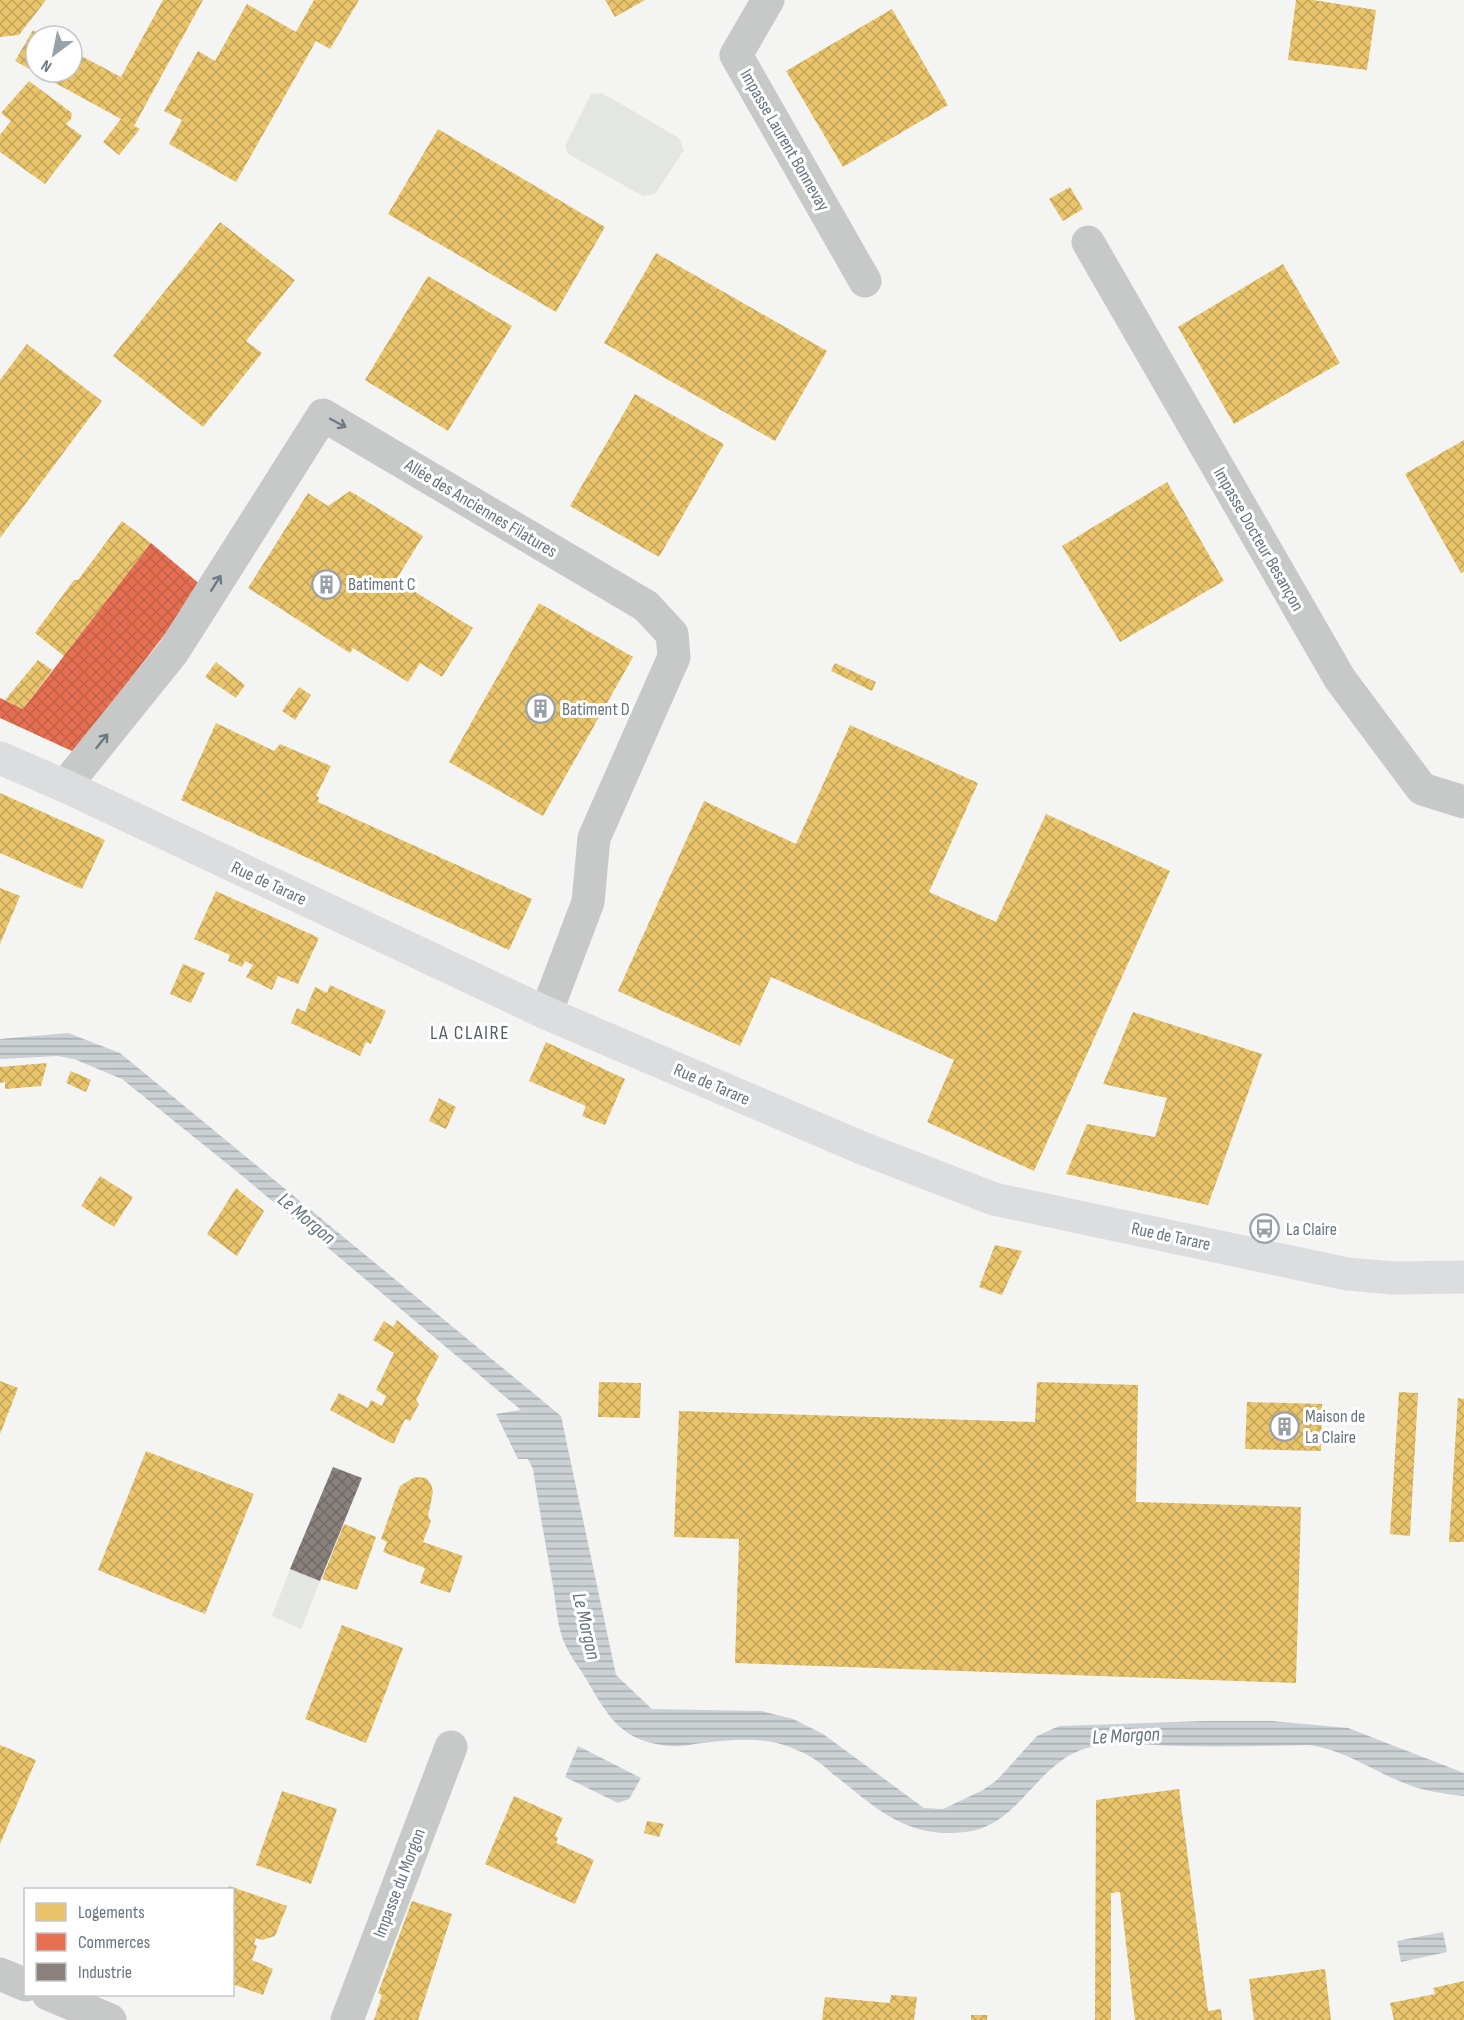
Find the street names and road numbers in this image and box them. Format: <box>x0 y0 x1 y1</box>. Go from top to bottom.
street label: Impasse Laurent Bonnevay <box>735 66 834 215</box>
street label: Allée des Anciennes Filatures <box>400 454 561 562</box>
street label: Impasse Docteur Besançon <box>1209 464 1308 615</box>
street label: Rue de Tarare <box>228 857 310 910</box>
street label: Rue de Tarare <box>671 1059 753 1110</box>
street label: Rue de Tarare <box>1129 1218 1212 1255</box>
street label: Impasse du Morgon <box>369 1826 430 1941</box>

